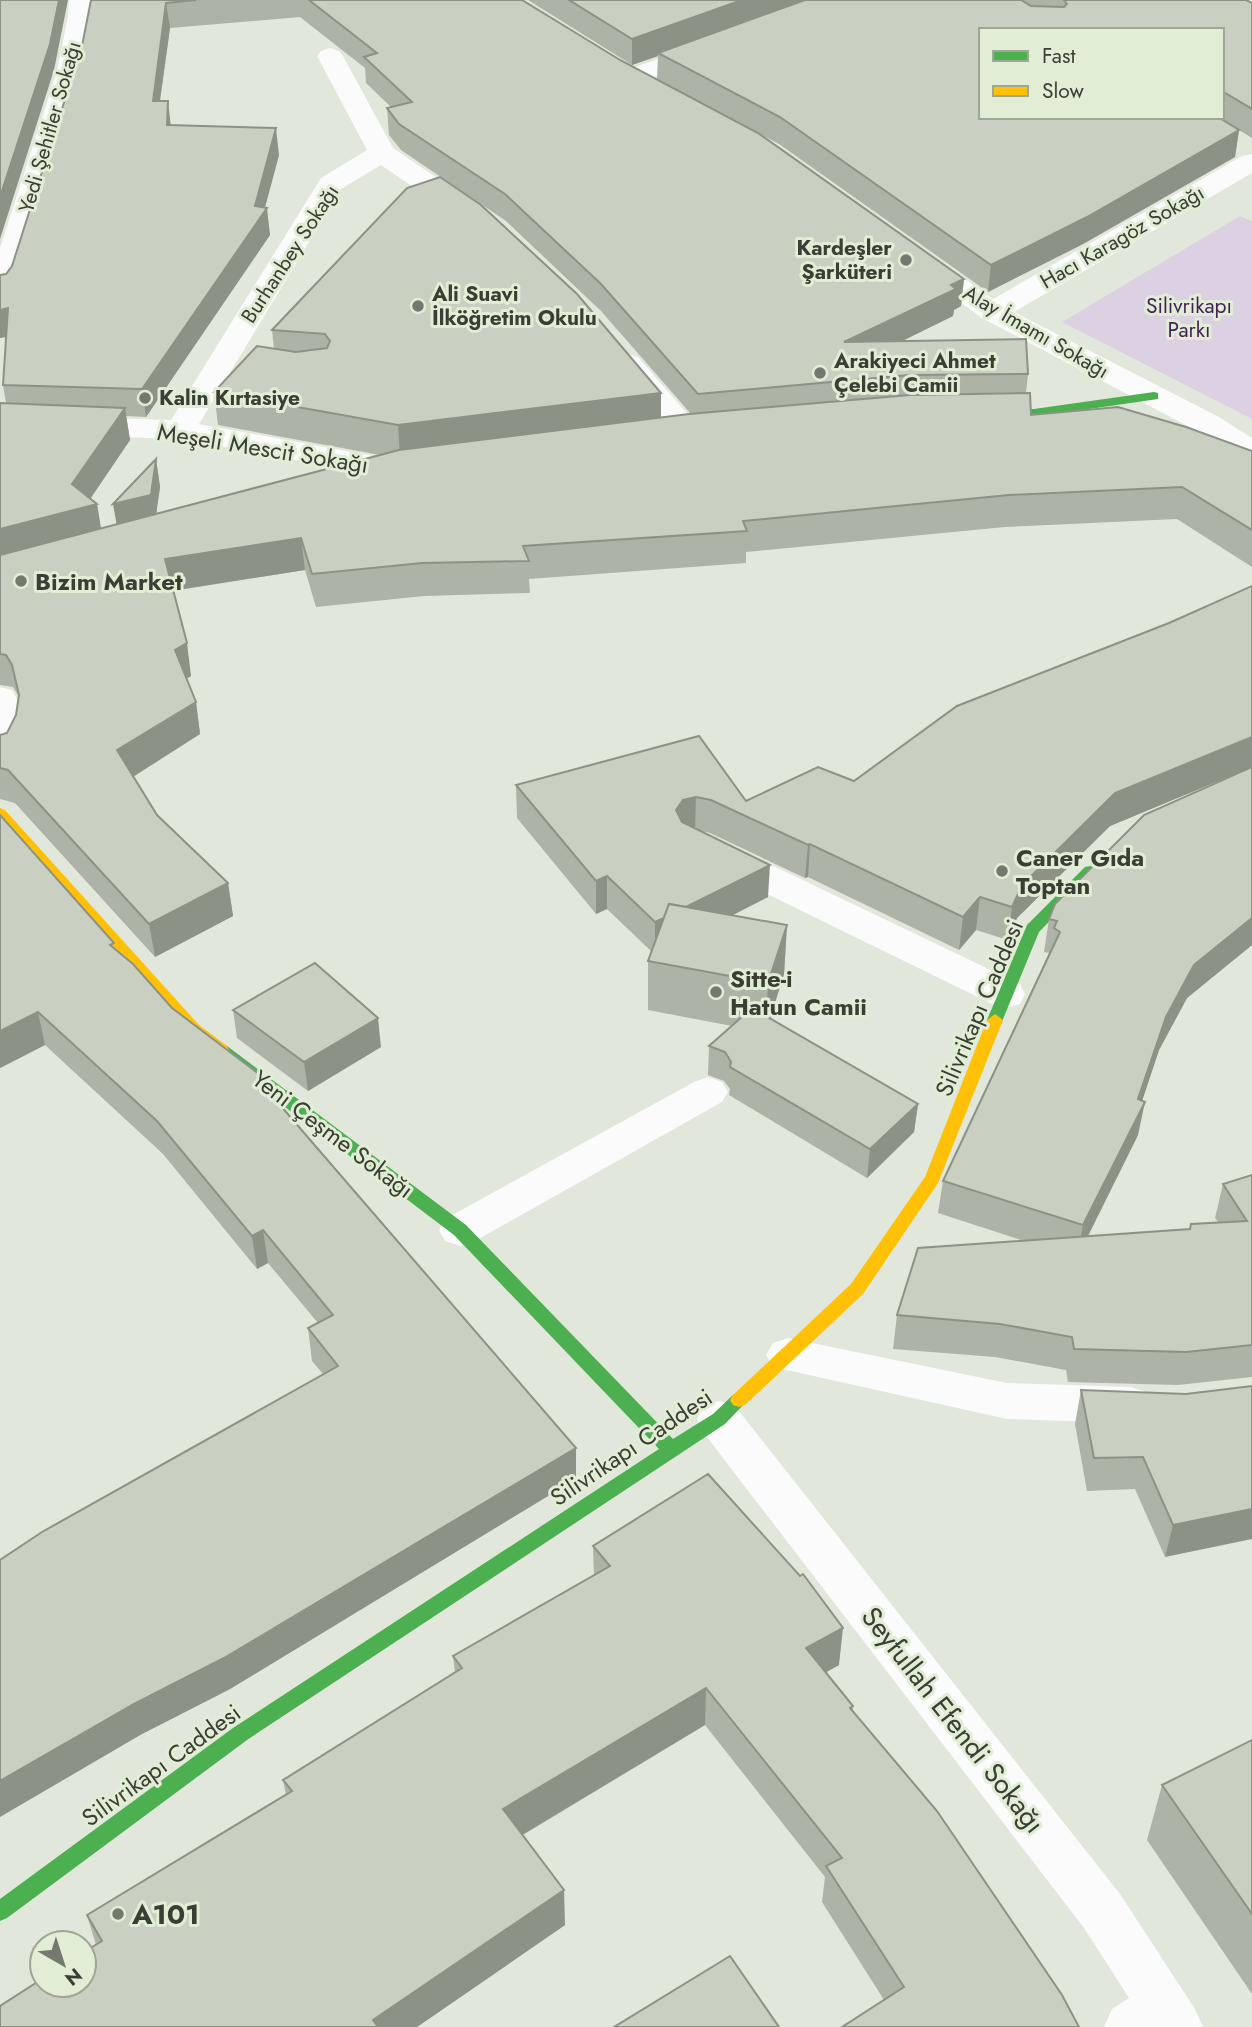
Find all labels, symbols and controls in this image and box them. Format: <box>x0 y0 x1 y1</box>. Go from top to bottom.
legend <box>979 28 1224 119</box>
street label: Yedi Şehitler Sokağı <box>11 38 89 216</box>
text: Fast <box>1042 41 1075 71</box>
text: Slow <box>1042 76 1084 106</box>
street label: Hacı Karagöz Sokağı <box>1034 178 1210 296</box>
street label: Burhanbey Sokağı <box>234 179 346 329</box>
place label: Kardeşler Şarküteri <box>796 233 892 287</box>
marker: Kardeşler Şarküteri <box>898 252 914 268</box>
street label: Alay İmamı Sokağı <box>958 278 1114 386</box>
place label: Ali Suavi İlköğretim Okulu <box>431 279 597 333</box>
park label: Silivrikapı Parkı <box>1146 291 1232 345</box>
marker: Ali Suavi İlköğretim Okulu <box>410 298 426 314</box>
place label: Arakiyeci Ahmet Çelebi Camii <box>833 346 996 400</box>
marker: Arakiyeci Ahmet Çelebi Camii <box>812 365 828 381</box>
place label: Kalin Kırtasiye <box>159 383 300 413</box>
marker: Kalin Kırtasiye <box>137 390 153 406</box>
street label: Meşeli Mescit Sokağı <box>155 414 371 482</box>
place label: Bizim Market <box>35 564 183 599</box>
marker: Bizim Market <box>13 573 29 589</box>
place label: Caner Gıda Toptan <box>1016 840 1144 903</box>
marker: Caner Gıda Toptan <box>994 863 1010 879</box>
street label: Silivrikapı Caddesi <box>926 914 1032 1102</box>
place label: Sitte-i Hatun Camii <box>730 961 867 1024</box>
marker: Sitte-i Hatun Camii <box>708 984 724 1000</box>
street label: Yeni Çeşme Sokağı <box>245 1061 421 1207</box>
street label: Silivrikapı Caddesi <box>543 1380 719 1514</box>
street label: Seyfullah Efendi Sokağı <box>851 1598 1055 1842</box>
street label: Silivrikapı Caddesi <box>74 1695 248 1835</box>
place label: A101 <box>131 1894 200 1935</box>
marker: A101 <box>110 1906 126 1922</box>
north arrow <box>28 1929 98 1999</box>
text: N <box>59 1962 88 1992</box>

